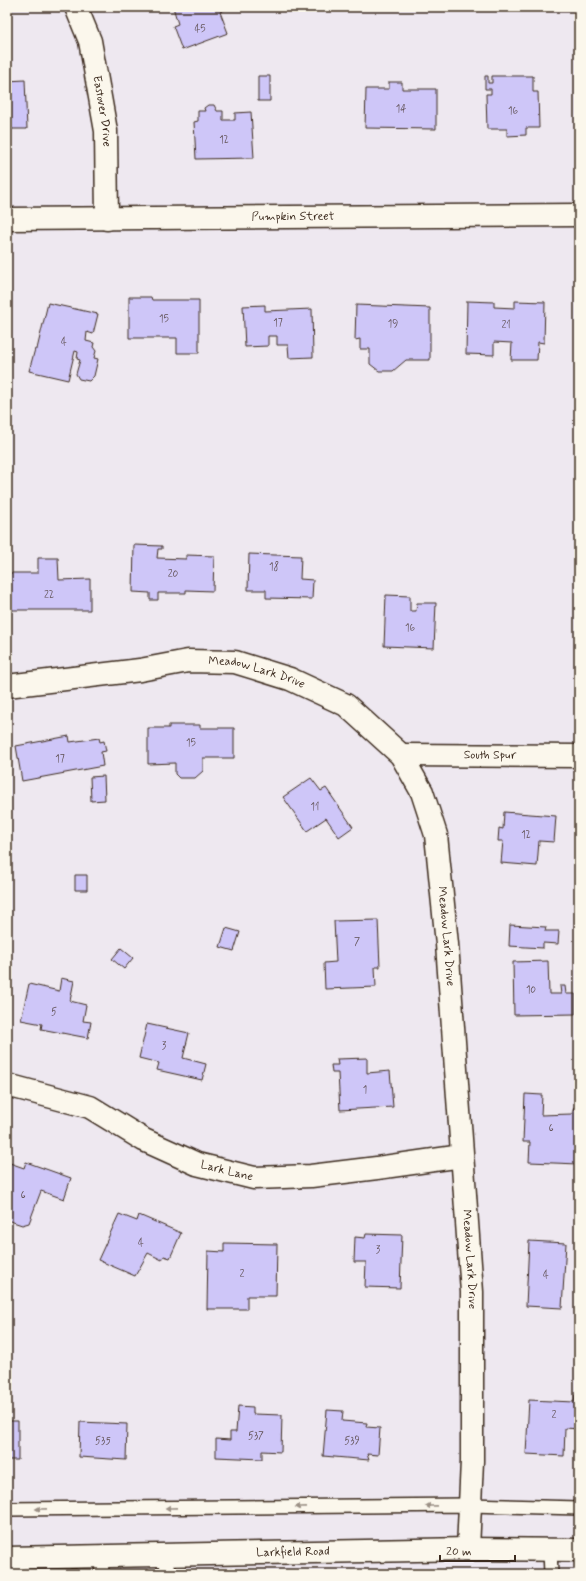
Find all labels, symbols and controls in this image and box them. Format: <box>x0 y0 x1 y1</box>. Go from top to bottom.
house number: 45 <box>194 23 206 36</box>
street label: Eastover Drive <box>88 74 114 147</box>
house number: 14 <box>396 103 406 116</box>
house number: 16 <box>508 105 518 118</box>
house number: 12 <box>219 134 229 147</box>
street label: Pumpkin Street <box>252 209 335 225</box>
house number: 15 <box>159 313 169 326</box>
house number: 17 <box>273 317 283 330</box>
house number: 19 <box>388 318 398 331</box>
house number: 21 <box>501 319 511 332</box>
house number: 4 <box>61 336 67 349</box>
house number: 18 <box>269 560 279 574</box>
house number: 20 <box>168 568 179 581</box>
house number: 22 <box>44 589 54 602</box>
house number: 16 <box>405 622 415 635</box>
street label: Meadow Lark Drive <box>208 653 307 693</box>
house number: 15 <box>186 737 196 750</box>
street label: South Spur <box>464 747 517 764</box>
house number: 17 <box>55 753 65 766</box>
house number: 11 <box>311 801 319 814</box>
house number: 12 <box>521 829 531 842</box>
street label: Meadow Lark Drive <box>433 886 458 987</box>
house number: 7 <box>354 936 360 949</box>
house number: 10 <box>526 984 536 997</box>
house number: 5 <box>51 1006 57 1019</box>
house number: 3 <box>162 1040 167 1053</box>
house number: 1 <box>363 1084 367 1097</box>
house number: 6 <box>548 1122 554 1135</box>
street label: Lark Lane <box>199 1157 255 1185</box>
house number: 6 <box>20 1189 26 1202</box>
street label: Meadow Lark Drive <box>458 1209 480 1309</box>
house number: 4 <box>138 1237 144 1250</box>
house number: 3 <box>376 1244 381 1257</box>
house number: 2 <box>240 1268 245 1281</box>
house number: 4 <box>543 1269 549 1282</box>
house number: 2 <box>552 1409 557 1422</box>
house number: 537 <box>248 1430 264 1443</box>
house number: 535 <box>95 1435 111 1448</box>
house number: 539 <box>344 1435 360 1448</box>
one-way arrow <box>425 1502 437 1509</box>
one-way arrow <box>294 1504 307 1510</box>
one-way arrow <box>164 1505 177 1511</box>
one-way arrow <box>34 1506 47 1512</box>
scale bar <box>440 1537 515 1563</box>
street label: Larkfield Road <box>256 1544 330 1561</box>
text: 20 m <box>446 1544 472 1560</box>

